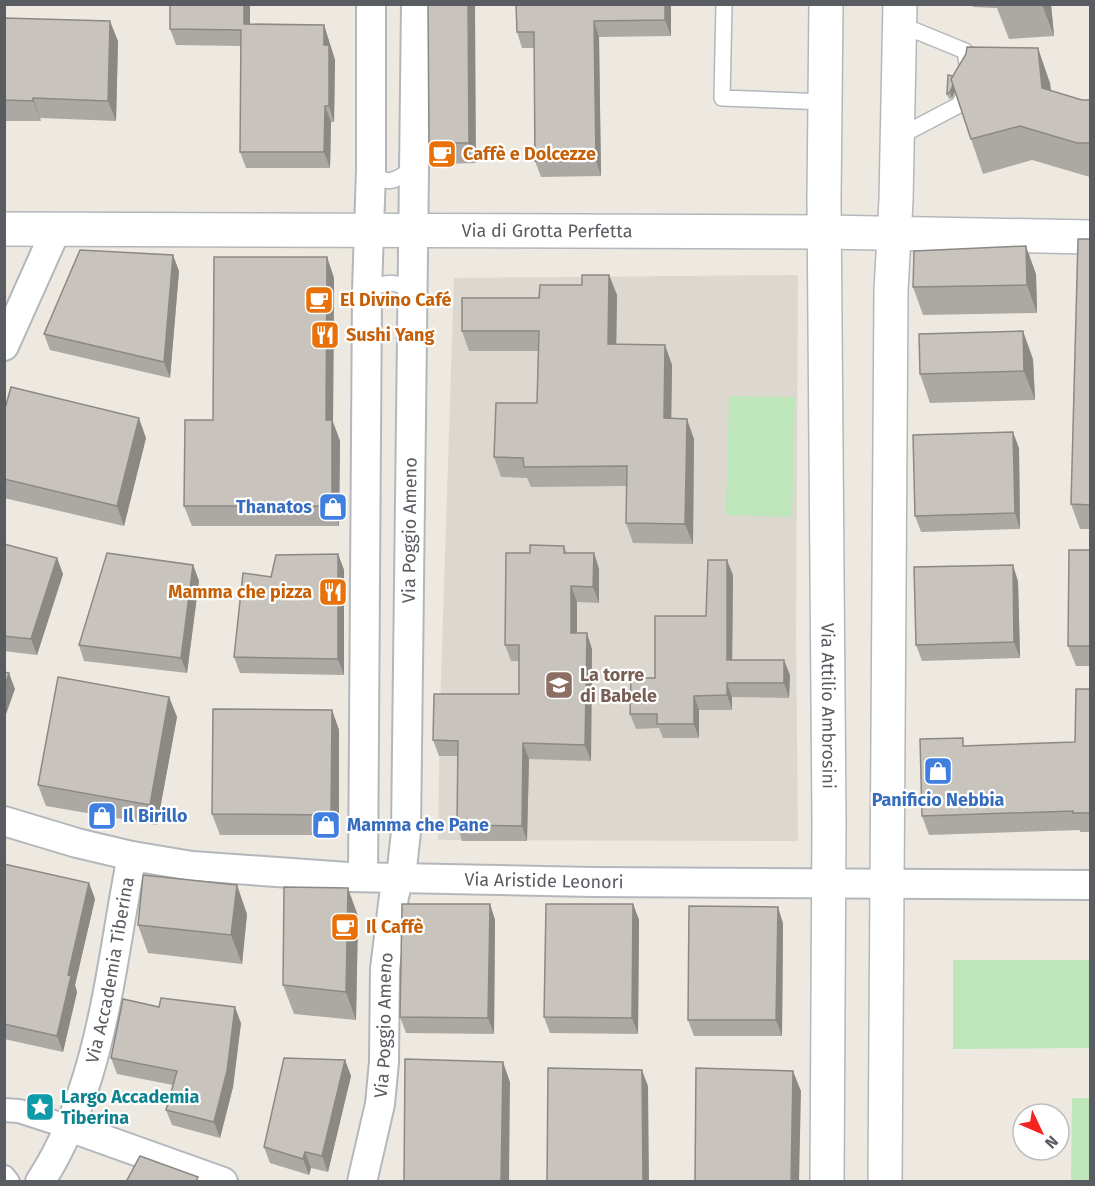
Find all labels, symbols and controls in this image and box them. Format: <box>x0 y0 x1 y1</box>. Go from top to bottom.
cafe icon: Caffè e Dolcezze <box>426 138 458 170</box>
place label: Caffè e Dolcezze <box>463 143 596 165</box>
street label: Via di Grotta Perfetta <box>461 220 633 242</box>
cafe icon: El Divino Café <box>303 284 335 316</box>
place label: El Divino Café <box>340 289 451 311</box>
restaurant icon: Sushi Yang <box>309 319 341 351</box>
place label: Sushi Yang <box>346 324 434 346</box>
street label: Via Poggio Ameno <box>398 457 422 603</box>
shop icon: Thanatos <box>317 491 349 523</box>
place label: Thanatos <box>236 496 312 518</box>
restaurant icon: Mamma che pizza <box>317 576 349 608</box>
place label: Mamma che pizza <box>168 581 312 603</box>
street label: Via Attilio Ambrosini <box>816 623 840 789</box>
place label: La torre di Babele <box>580 664 657 707</box>
school or university icon: La torre di Babele <box>543 669 575 701</box>
shop icon: Panificio Nebbia <box>922 755 954 787</box>
place label: Panificio Nebbia <box>872 789 1005 811</box>
shop icon: Il Birillo <box>86 800 118 832</box>
place label: Il Birillo <box>123 805 187 827</box>
shop icon: Mamma che Pane <box>310 809 342 841</box>
place label: Mamma che Pane <box>347 814 489 836</box>
street label: Via Aristide Leonori <box>464 868 624 893</box>
street label: Via Accademia Tiberina <box>81 875 139 1066</box>
cafe icon: Il Caffè <box>329 911 361 943</box>
place label: Il Caffè <box>366 916 424 938</box>
street label: Via Poggio Ameno <box>370 951 398 1099</box>
place label: Largo Accademia Tiberina <box>61 1086 199 1129</box>
place icon: Largo Accademia Tiberina <box>24 1091 56 1123</box>
north arrow <box>1011 1102 1071 1162</box>
text: N <box>1041 1132 1062 1152</box>

